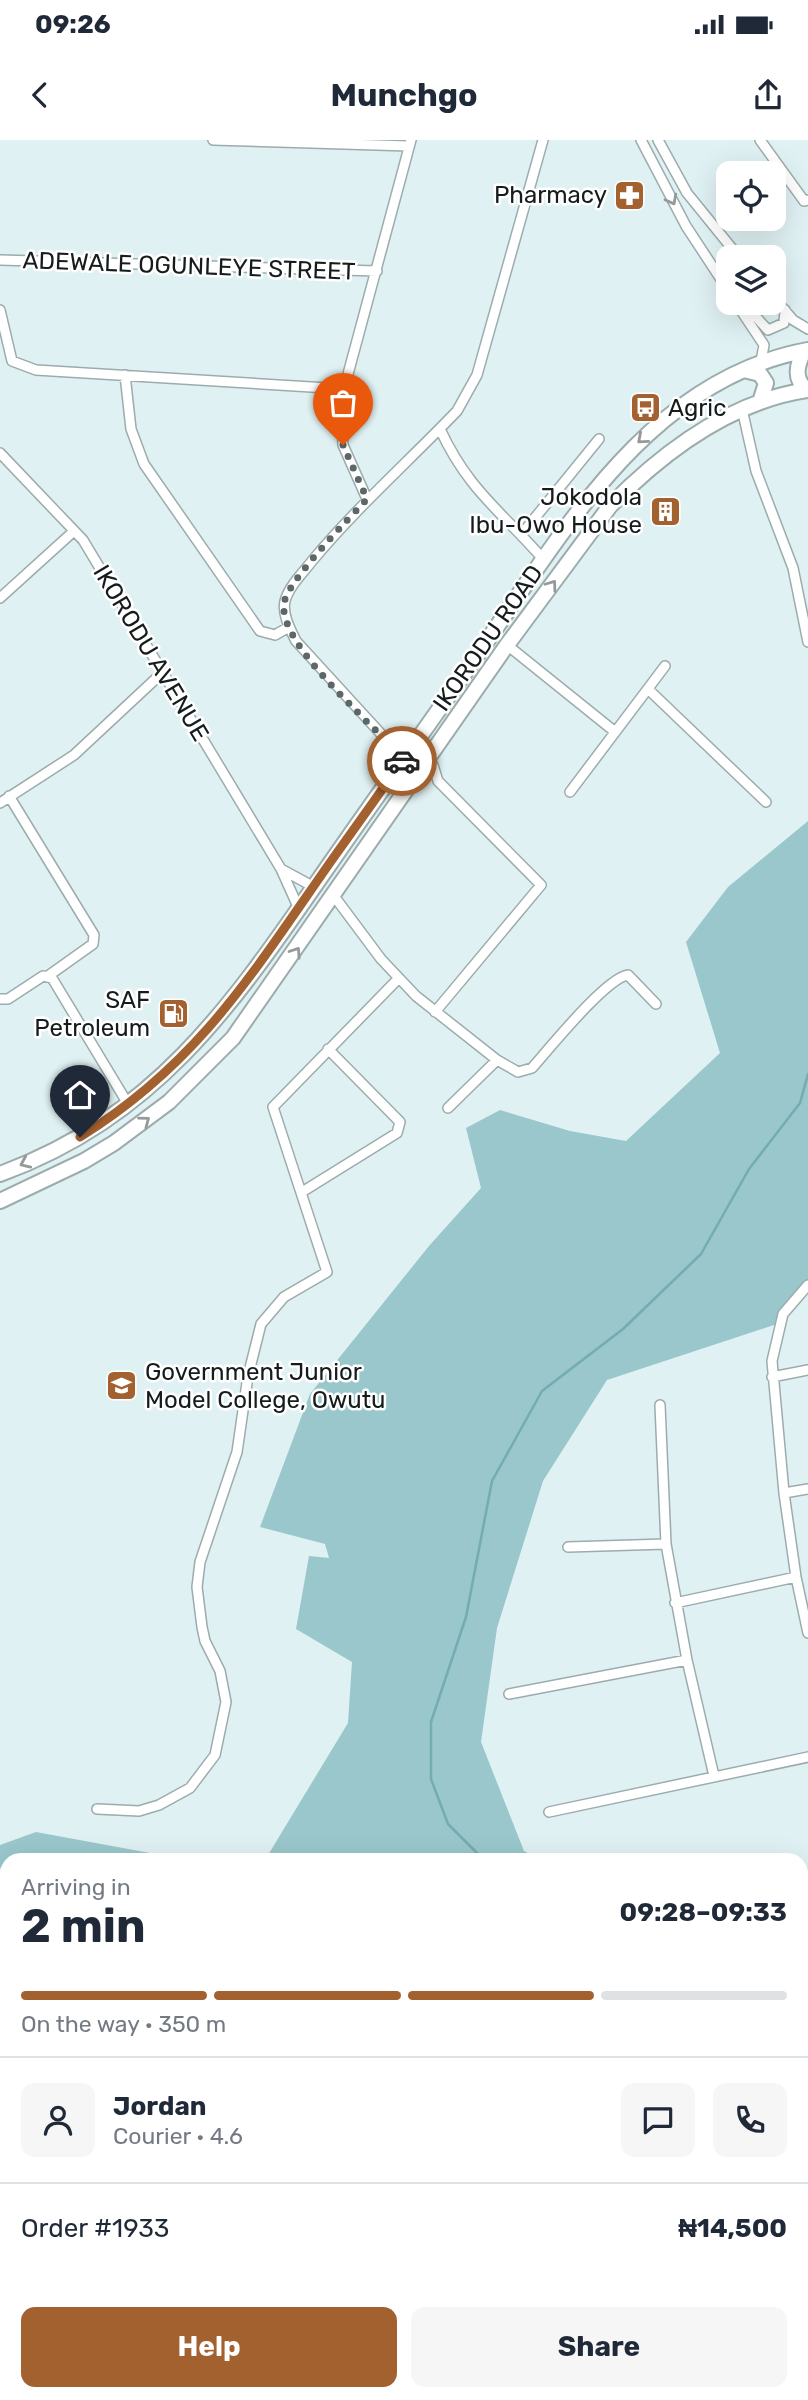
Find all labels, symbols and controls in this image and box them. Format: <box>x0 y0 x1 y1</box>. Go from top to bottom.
text: 09:26 <box>35 9 111 40</box>
icon: back <box>21 76 59 114</box>
text: Munchgo <box>330 76 478 114</box>
icon: share <box>749 76 787 114</box>
map controls <box>716 161 786 315</box>
button: locate <box>716 161 786 231</box>
pharmacy icon: Pharmacy <box>613 178 647 212</box>
place label: Pharmacy <box>494 181 607 209</box>
one-way arrow <box>664 193 678 206</box>
button: layers <box>716 245 786 315</box>
street label: ADEWALE OGUNLEYE STREET <box>22 246 356 286</box>
pin <box>313 373 373 445</box>
icon: bag <box>324 384 362 422</box>
bus stop icon: Agric <box>628 391 662 425</box>
place label: Agric <box>668 394 726 422</box>
one-way arrow <box>638 431 651 443</box>
place label: Jokodola Ibu-Owo House <box>469 483 642 539</box>
building icon: Jokodola Ibu-Owo House <box>648 494 682 528</box>
street label: IKORODU AVENUE <box>87 560 215 746</box>
street label: IKORODU ROAD <box>427 560 549 716</box>
one-way arrow <box>544 580 556 593</box>
courier <box>367 726 437 796</box>
icon: car <box>383 742 421 780</box>
one-way arrow <box>288 947 301 960</box>
place label: SAF Petroleum <box>34 986 150 1042</box>
fuel station icon: SAF Petroleum <box>156 997 190 1031</box>
pin <box>50 1065 110 1137</box>
icon: home <box>61 1076 99 1114</box>
one-way arrow <box>137 1116 150 1129</box>
one-way arrow <box>20 1155 33 1169</box>
place label: Government Junior Model College, Owutu <box>145 1358 386 1414</box>
school or university icon: Government Junior Model College, Owutu <box>105 1369 139 1403</box>
text: Arriving in <box>21 1873 131 1901</box>
text: 09:28–09:33 <box>620 1897 787 1928</box>
text: 2 min <box>21 1899 146 1954</box>
text: On the way · 350 m <box>21 2010 226 2038</box>
button: person <box>21 2083 95 2157</box>
button: chat <box>621 2083 695 2157</box>
button: phone <box>713 2083 787 2157</box>
text: Jordan <box>113 2091 206 2122</box>
text: Courier · 4.6 <box>113 2122 243 2150</box>
text: Order #1933 <box>21 2213 169 2244</box>
text: ₦14,500 <box>678 2213 787 2244</box>
button: Help <box>21 2307 397 2387</box>
button: Share <box>411 2307 787 2387</box>

